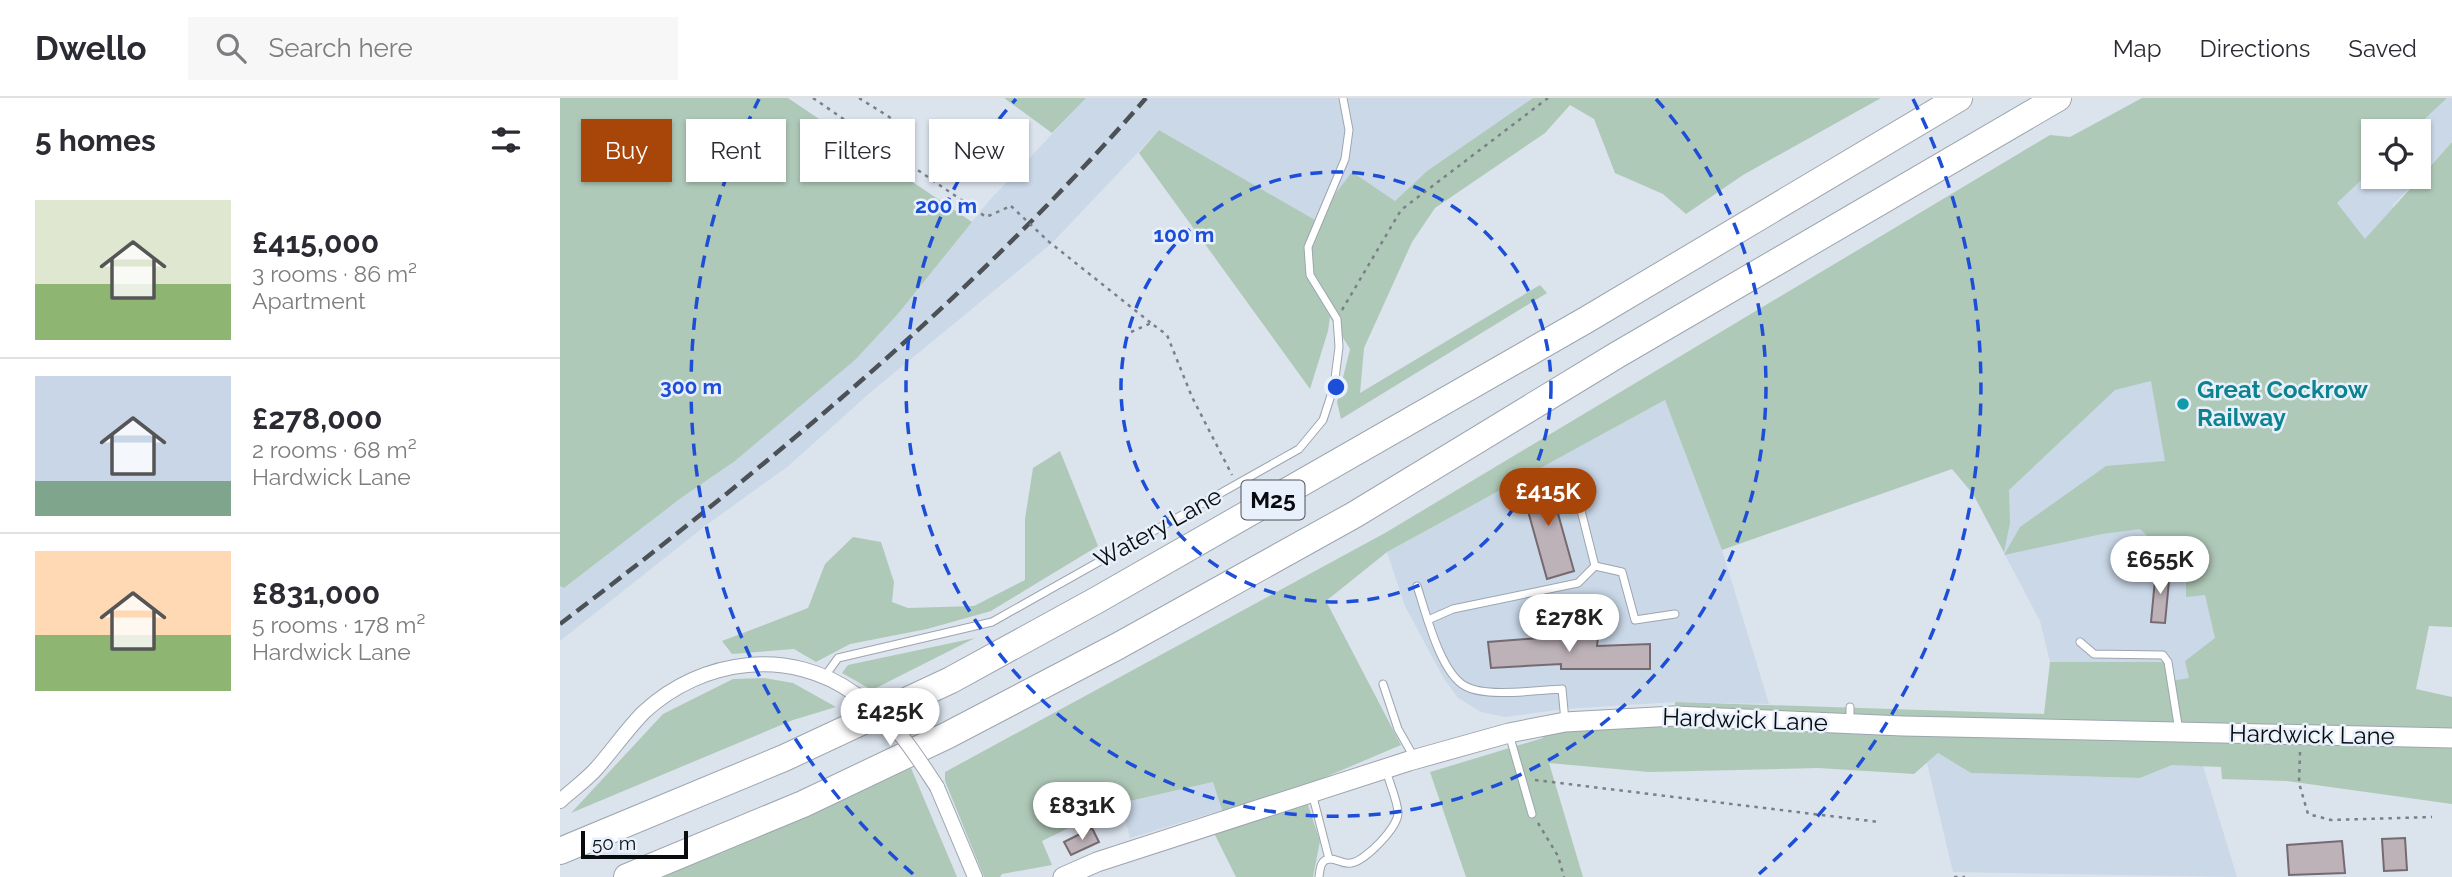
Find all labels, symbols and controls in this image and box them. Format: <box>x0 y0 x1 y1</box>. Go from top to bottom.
search box <box>188 17 678 80</box>
text: Dwello <box>35 29 146 68</box>
icon: search <box>212 29 250 67</box>
text: Search here <box>268 33 413 63</box>
text: Map <box>2113 34 2162 63</box>
text: Directions <box>2200 34 2310 63</box>
text: Saved <box>2348 34 2417 63</box>
chip: Buy <box>581 119 672 182</box>
chip: Rent <box>686 119 786 182</box>
chip: Filters <box>800 119 915 182</box>
chip: New <box>929 119 1029 182</box>
map controls <box>2361 119 2431 189</box>
button: locate <box>2361 119 2431 189</box>
icon: filters <box>487 121 525 159</box>
text: 5 homes <box>35 123 156 158</box>
text: 200 m <box>915 193 977 218</box>
text: 100 m <box>1154 222 1214 247</box>
text: £415,000 <box>252 225 379 260</box>
icon: home <box>91 228 175 312</box>
text: 3 rooms · 86 m² <box>252 260 417 287</box>
text: Apartment <box>252 287 366 314</box>
text: 300 m <box>660 374 722 399</box>
centre of rings <box>1324 375 1348 399</box>
place label: Great Cockrow Railway <box>2197 375 2369 432</box>
marker: Great Cockrow Railway <box>2175 396 2191 412</box>
text: £278,000 <box>252 401 382 436</box>
icon: home <box>91 404 175 488</box>
text: 2 rooms · 68 m² <box>252 436 417 463</box>
text: Hardwick Lane <box>252 463 411 490</box>
pin: £415K <box>1499 468 1597 528</box>
text: £415K <box>1515 477 1581 504</box>
road number: M25 <box>1242 480 1304 520</box>
street label: Watery Lane <box>1089 481 1226 574</box>
pin: £655K <box>2111 536 2209 596</box>
text: £655K <box>2126 545 2194 572</box>
text: £831,000 <box>252 576 380 611</box>
icon: home <box>91 579 175 663</box>
pin: £278K <box>1520 594 1618 654</box>
text: £278K <box>1535 603 1603 630</box>
text: 5 rooms · 178 m² <box>252 611 425 638</box>
text: Hardwick Lane <box>252 638 411 665</box>
pin: £425K <box>841 688 939 748</box>
text: £425K <box>857 697 923 724</box>
street label: Hardwick Lane <box>1662 702 1828 737</box>
street label: Hardwick Lane <box>2229 719 2395 750</box>
pin: £831K <box>1033 782 1131 842</box>
text: £831K <box>1049 791 1115 818</box>
scale bar <box>581 828 688 860</box>
text: 50 m <box>592 832 636 854</box>

